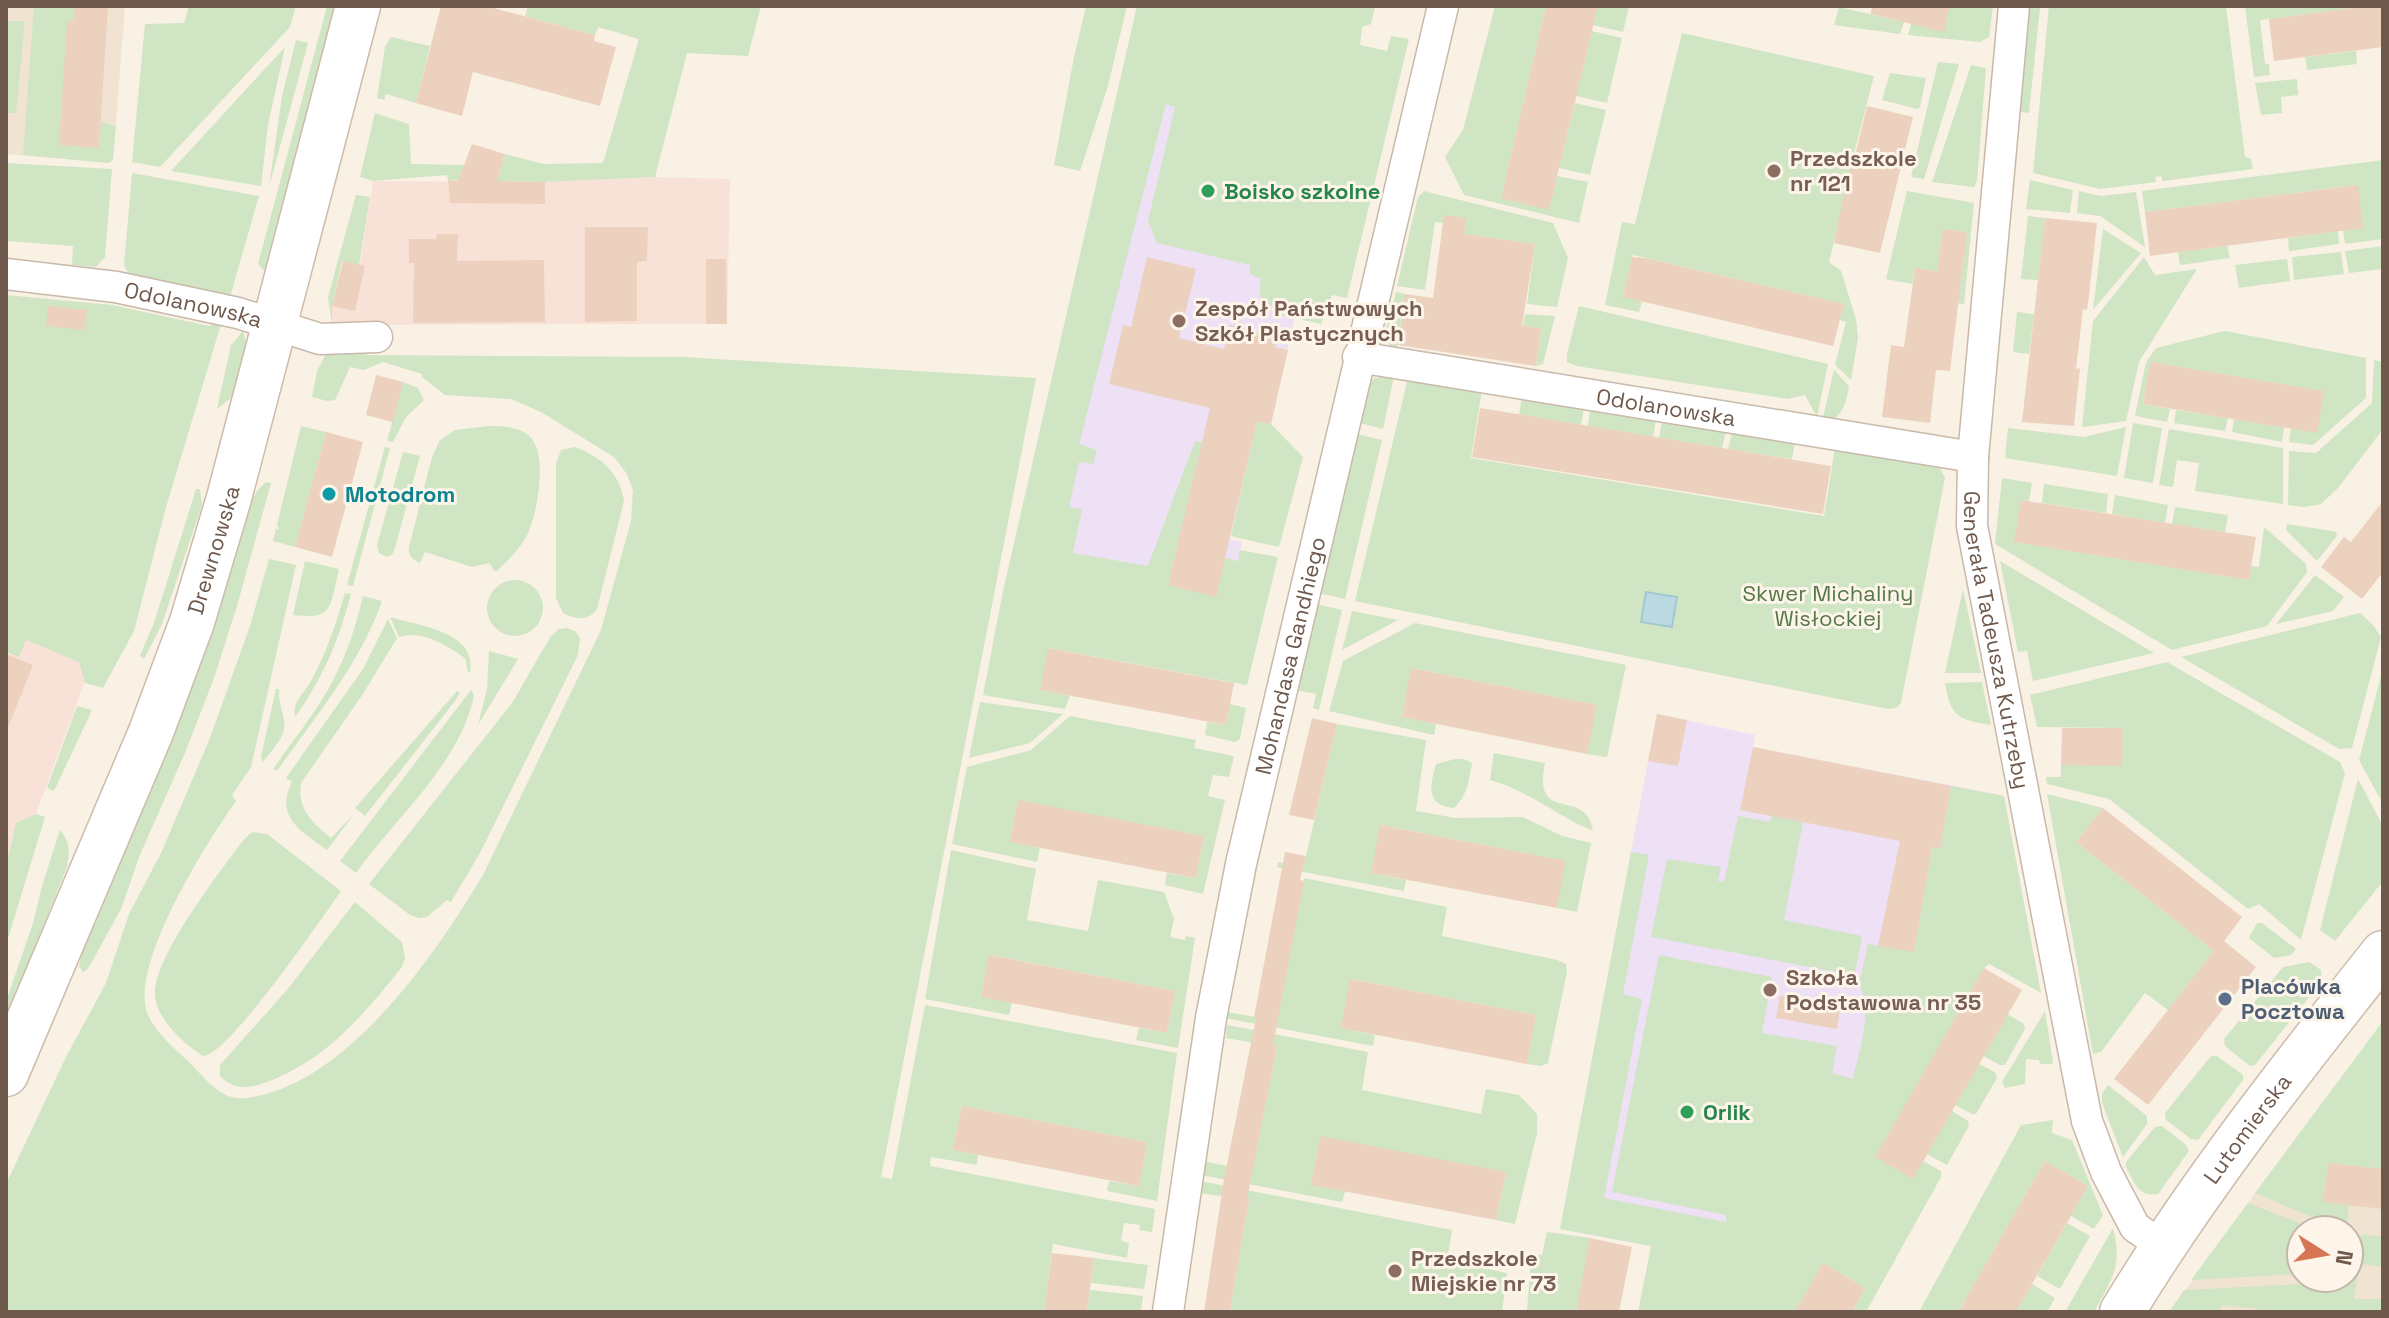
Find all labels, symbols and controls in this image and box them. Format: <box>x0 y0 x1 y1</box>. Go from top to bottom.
place label: Przedszkole nr 121 <box>1790 144 1917 197</box>
marker: Przedszkole nr 121 <box>1765 162 1783 180</box>
place label: Boisko szkolne <box>1224 177 1381 205</box>
marker: Boisko szkolne <box>1199 182 1217 200</box>
street label: Odolanowska <box>122 275 266 334</box>
place label: Zespół Państwowych Szkół Plastycznych <box>1195 294 1423 347</box>
marker: Zespół Państwowych Szkół Plastycznych <box>1170 312 1188 330</box>
street label: Odolanowska <box>1594 382 1738 432</box>
place label: Motodrom <box>345 480 455 508</box>
street label: Drewnowska <box>181 482 246 618</box>
marker: Motodrom <box>320 485 338 503</box>
street label: Generała Tadeusza Kutrzeby <box>1958 491 2036 791</box>
street label: Mohandasa Gandhiego <box>1249 534 1332 777</box>
park label: Skwer Michaliny Wisłockiej <box>1743 579 1913 632</box>
place label: Szkoła Podstawowa nr 35 <box>1786 963 1981 1016</box>
place label: Placówka Pocztowa <box>2241 972 2345 1025</box>
marker: Szkoła Podstawowa nr 35 <box>1761 981 1779 999</box>
marker: Placówka Pocztowa <box>2216 990 2234 1008</box>
street label: Lutomierska <box>2197 1068 2297 1189</box>
place label: Orlik <box>1703 1098 1751 1126</box>
marker: Orlik <box>1678 1103 1696 1121</box>
north arrow <box>2285 1214 2365 1294</box>
place label: Przedszkole Miejskie nr 73 <box>1411 1244 1556 1297</box>
text: N <box>2329 1248 2360 1268</box>
marker: Przedszkole Miejskie nr 73 <box>1386 1262 1404 1280</box>

